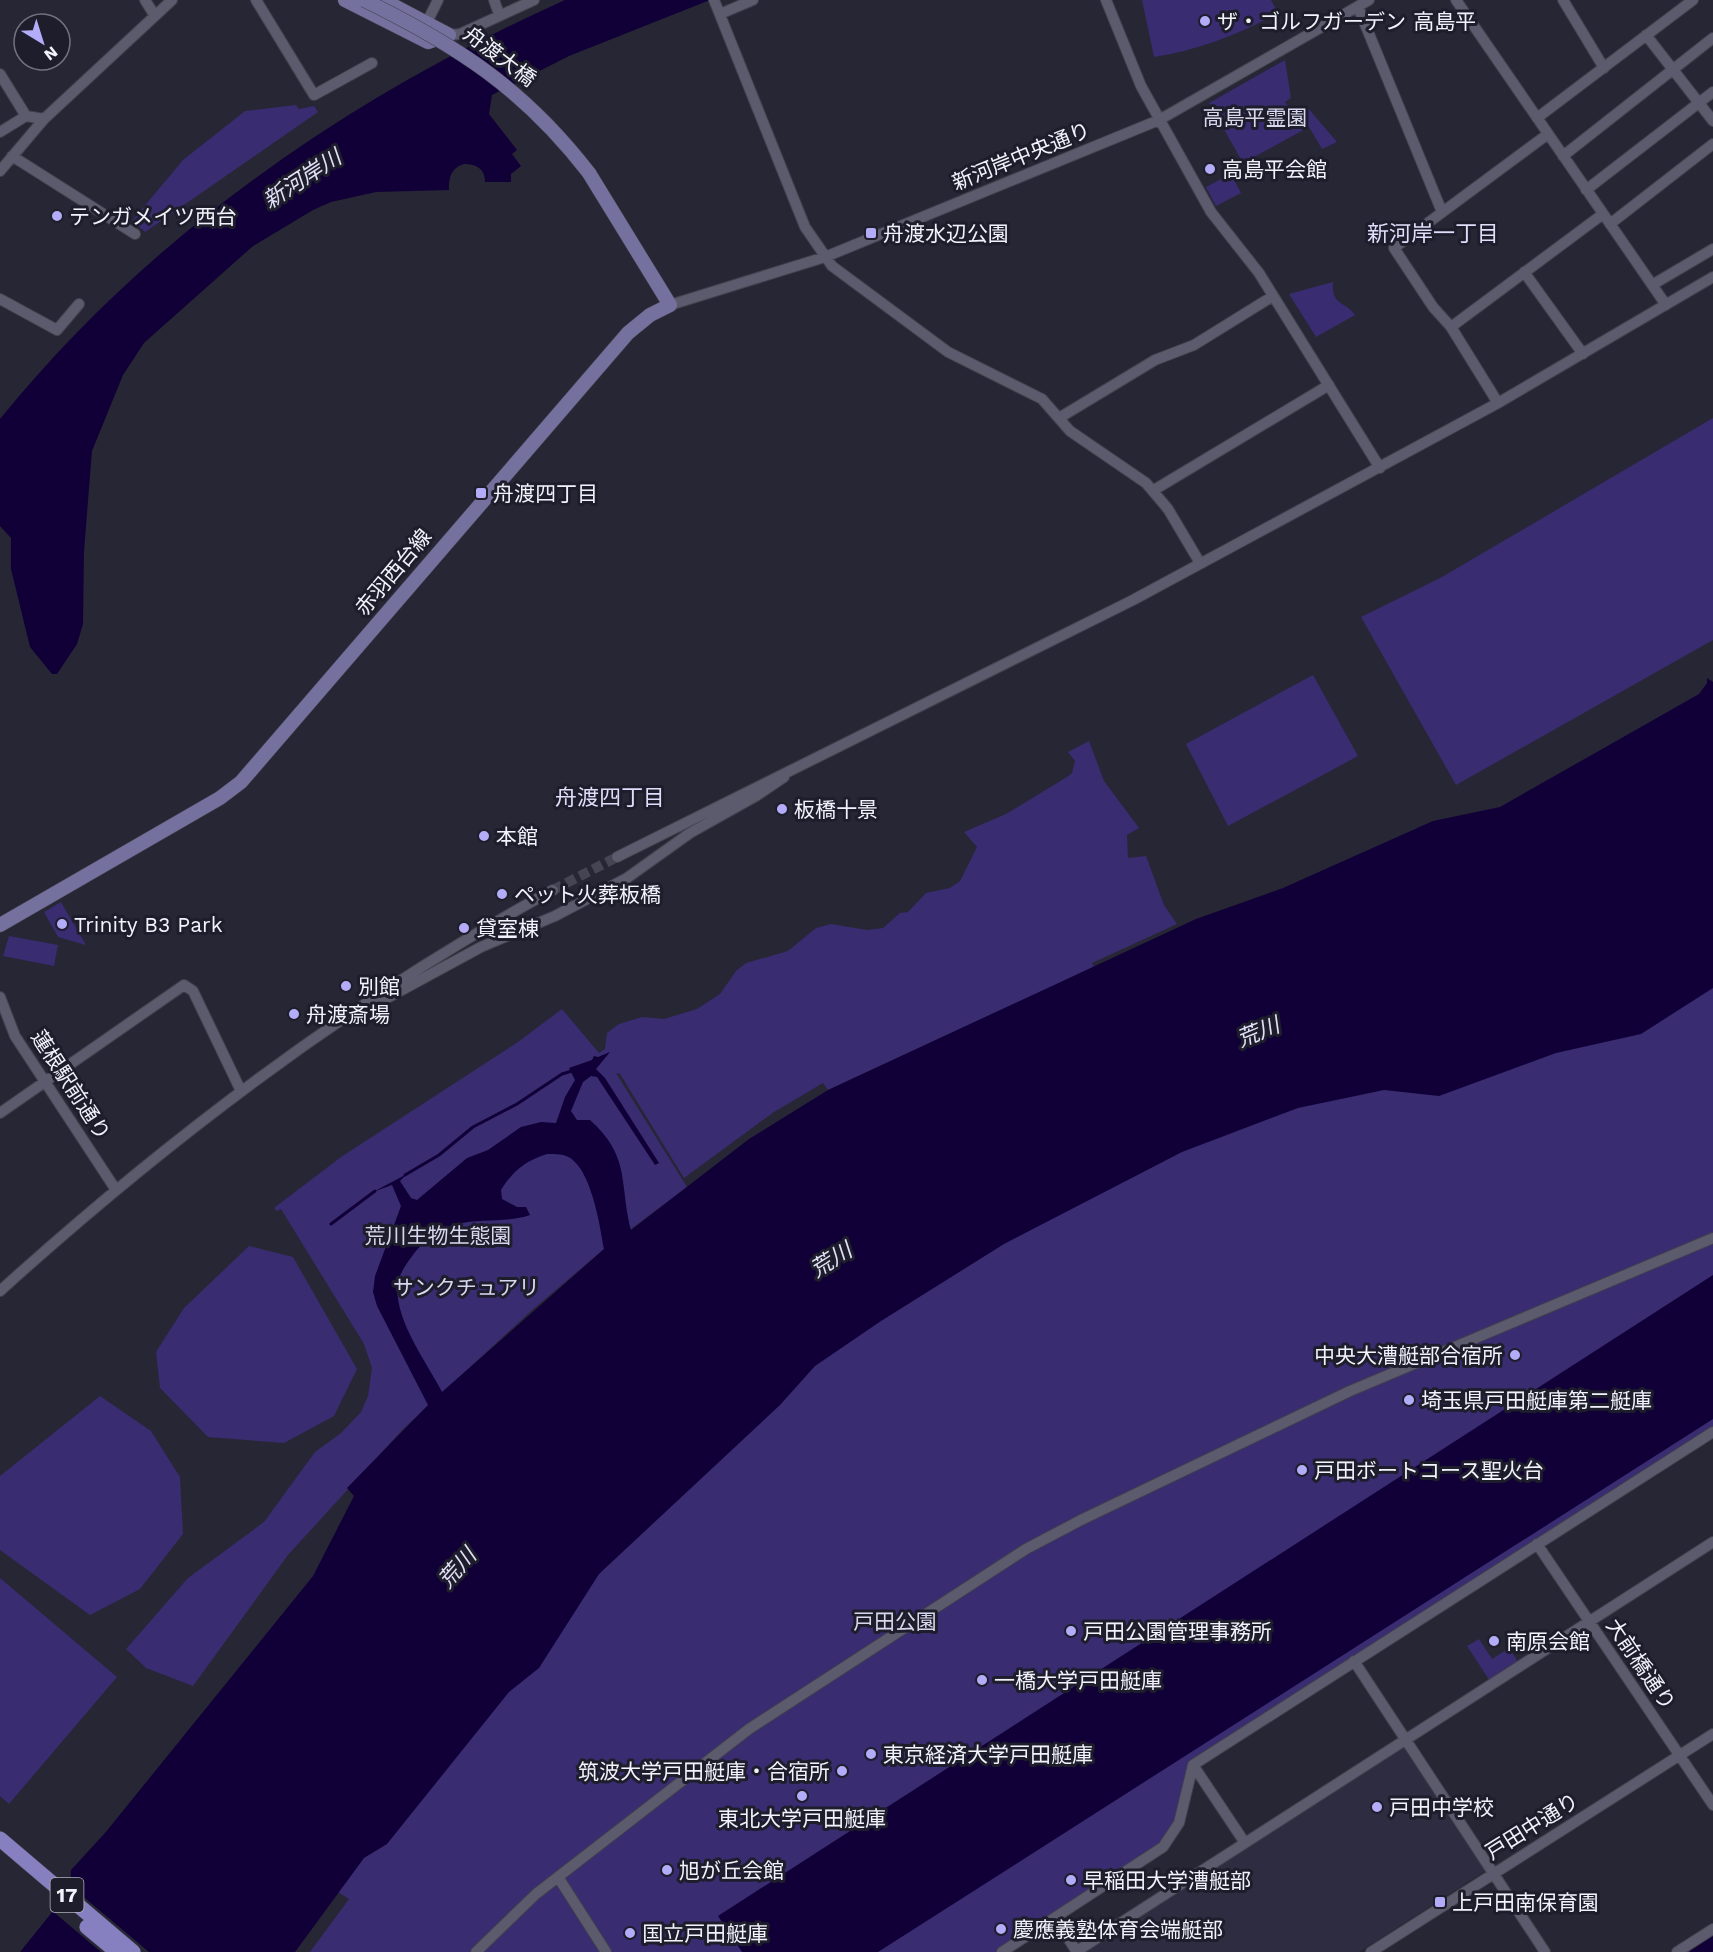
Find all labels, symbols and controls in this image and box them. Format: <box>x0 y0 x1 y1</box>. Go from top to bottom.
place label: ザ・ゴルフガーデン 高島平 <box>1217 9 1476 34</box>
north arrow <box>12 12 72 72</box>
marker: ザ・ゴルフガーデン 高島平 <box>1198 14 1212 28</box>
street label: 舟渡大橋 <box>459 21 541 91</box>
text: N <box>40 42 61 65</box>
park label: 高島平霊園 <box>1203 105 1308 130</box>
street label: 新河岸中央通り <box>948 117 1094 195</box>
water label: 新河岸川 <box>258 143 347 213</box>
place label: 高島平会館 <box>1222 157 1327 182</box>
marker: 高島平会館 <box>1203 162 1217 176</box>
place label: テンガメイツ西台 <box>69 204 237 229</box>
marker: テンガメイツ西台 <box>50 209 64 223</box>
place label: 舟渡水辺公園 <box>883 221 1009 246</box>
district label: 新河岸一丁目 <box>1367 221 1499 246</box>
marker: 舟渡水辺公園 <box>864 226 878 240</box>
place label: 舟渡四丁目 <box>493 481 598 506</box>
marker: 舟渡四丁目 <box>474 486 488 500</box>
street label: 赤羽西台線 <box>350 524 436 620</box>
district label: 舟渡四丁目 <box>555 785 665 810</box>
place label: 板橋十景 <box>794 797 878 822</box>
marker: 板橋十景 <box>775 802 789 816</box>
place label: 本館 <box>496 824 538 849</box>
marker: 本館 <box>477 829 491 843</box>
place label: ペット火葬板橋 <box>514 882 661 907</box>
marker: ペット火葬板橋 <box>495 887 509 901</box>
place label: Trinity B3 Park <box>74 912 223 937</box>
place label: 貸室棟 <box>476 916 539 941</box>
marker: Trinity B3 Park <box>55 917 69 931</box>
marker: 貸室棟 <box>457 921 471 935</box>
place label: 別館 <box>358 974 400 999</box>
marker: 別館 <box>339 979 353 993</box>
place label: 舟渡斎場 <box>306 1002 390 1027</box>
marker: 舟渡斎場 <box>287 1007 301 1021</box>
water label: 荒川 <box>1233 1011 1285 1052</box>
street label: 蓮根駅前通り <box>26 1025 116 1145</box>
park label: 荒川生物生態園 <box>365 1223 512 1248</box>
water label: 荒川 <box>806 1237 858 1282</box>
park label: サンクチュアリ <box>393 1275 539 1300</box>
place label: 中央大漕艇部合宿所 <box>1314 1343 1503 1368</box>
marker: 中央大漕艇部合宿所 <box>1508 1348 1522 1362</box>
place label: 埼玉県戸田艇庫第二艇庫 <box>1421 1388 1652 1413</box>
marker: 埼玉県戸田艇庫第二艇庫 <box>1402 1393 1416 1407</box>
place label: 戸田ボートコース聖火台 <box>1314 1458 1544 1483</box>
marker: 戸田ボートコース聖火台 <box>1295 1463 1309 1477</box>
water label: 荒川 <box>433 1542 482 1593</box>
park label: 戸田公園 <box>853 1609 937 1634</box>
street label: 大前橋通り <box>1601 1613 1681 1715</box>
place label: 戸田公園管理事務所 <box>1083 1619 1272 1644</box>
marker: 戸田公園管理事務所 <box>1064 1624 1078 1638</box>
place label: 南原会館 <box>1506 1629 1590 1654</box>
marker: 南原会館 <box>1487 1634 1501 1648</box>
place label: 一橋大学戸田艇庫 <box>994 1668 1162 1693</box>
marker: 一橋大学戸田艇庫 <box>975 1673 989 1687</box>
place label: 東京経済大学戸田艇庫 <box>883 1742 1093 1767</box>
marker: 東京経済大学戸田艇庫 <box>864 1747 878 1761</box>
place label: 筑波大学戸田艇庫・合宿所 <box>578 1759 830 1784</box>
marker: 筑波大学戸田艇庫・合宿所 <box>835 1764 849 1778</box>
street label: 戸田中通り <box>1481 1788 1583 1864</box>
marker: 東北大学戸田艇庫 <box>795 1789 809 1803</box>
place label: 戸田中学校 <box>1389 1795 1494 1820</box>
marker: 戸田中学校 <box>1370 1800 1384 1814</box>
place label: 東北大学戸田艇庫 <box>718 1806 886 1831</box>
place label: 旭が丘会館 <box>679 1858 784 1883</box>
marker: 旭が丘会館 <box>660 1863 674 1877</box>
place label: 早稲田大学漕艇部 <box>1083 1868 1251 1893</box>
marker: 早稲田大学漕艇部 <box>1064 1873 1078 1887</box>
road number: 17 <box>50 1878 84 1912</box>
place label: 上戸田南保育園 <box>1452 1890 1599 1915</box>
marker: 上戸田南保育園 <box>1433 1895 1447 1909</box>
place label: 慶應義塾体育会端艇部 <box>1013 1917 1223 1942</box>
place label: 国立戸田艇庫 <box>642 1921 768 1946</box>
marker: 慶應義塾体育会端艇部 <box>994 1922 1008 1936</box>
marker: 国立戸田艇庫 <box>623 1926 637 1940</box>

